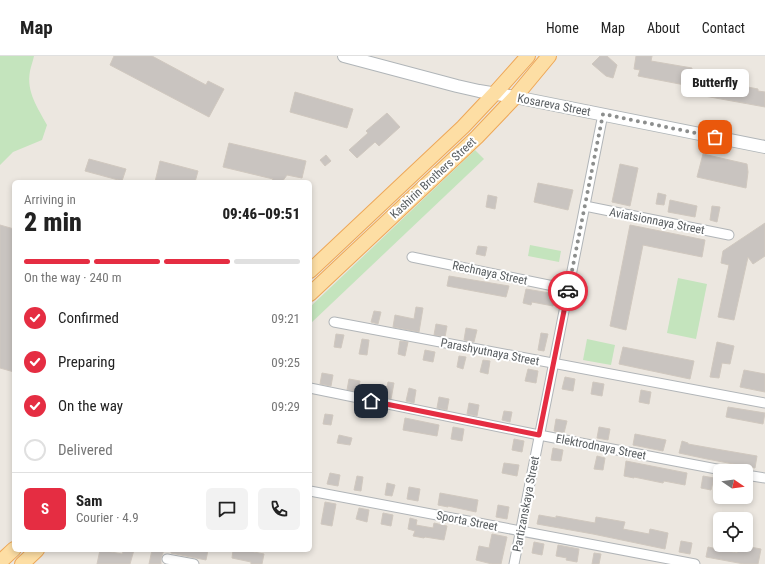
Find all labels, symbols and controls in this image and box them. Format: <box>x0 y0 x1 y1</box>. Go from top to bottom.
text: Map <box>20 16 53 39</box>
text: Home <box>546 20 579 36</box>
text: Map <box>601 20 625 36</box>
text: About <box>647 20 680 36</box>
text: Contact <box>702 20 745 36</box>
callout: Butterfly <box>681 69 749 97</box>
text: Butterfly <box>692 75 738 90</box>
street label: Kosareva Street <box>516 91 592 119</box>
pin <box>698 120 732 154</box>
icon: bag <box>704 126 726 148</box>
street label: Kashirin Brothers Street <box>387 134 479 221</box>
text: Arriving in <box>24 192 76 207</box>
text: 09:46–09:51 <box>222 205 300 223</box>
street label: Aviatsionnaya Street <box>608 205 706 237</box>
text: 2 min <box>24 207 82 237</box>
street label: Rechnaya Street <box>451 258 529 288</box>
text: On the way · 240 m <box>24 270 121 285</box>
courier <box>548 271 588 311</box>
icon: car <box>557 280 579 302</box>
icon: check <box>24 307 46 329</box>
text: Confirmed <box>58 309 119 327</box>
text: 09:21 <box>271 311 300 326</box>
street label: Parashyutnaya Street <box>440 336 541 369</box>
icon: check <box>24 351 46 373</box>
text: Preparing <box>58 353 115 371</box>
text: 09:25 <box>271 355 300 370</box>
pin <box>354 384 388 418</box>
icon: home <box>360 390 382 412</box>
icon: check <box>24 395 46 417</box>
text: On the way <box>58 397 123 415</box>
text: 09:29 <box>271 399 300 414</box>
street label: Elektrodnaya Street <box>555 431 648 463</box>
text: Delivered <box>58 441 113 459</box>
street label: Partizanskaya Street <box>510 454 542 553</box>
north arrow <box>713 464 753 504</box>
map controls <box>713 464 753 552</box>
button: chat <box>206 488 248 530</box>
button: phone <box>258 488 300 530</box>
text: Sam <box>76 492 102 510</box>
text: S <box>41 500 49 518</box>
street label: Sporta Street <box>435 508 499 534</box>
text: Courier · 4.9 <box>76 510 139 525</box>
button: locate <box>713 512 753 552</box>

